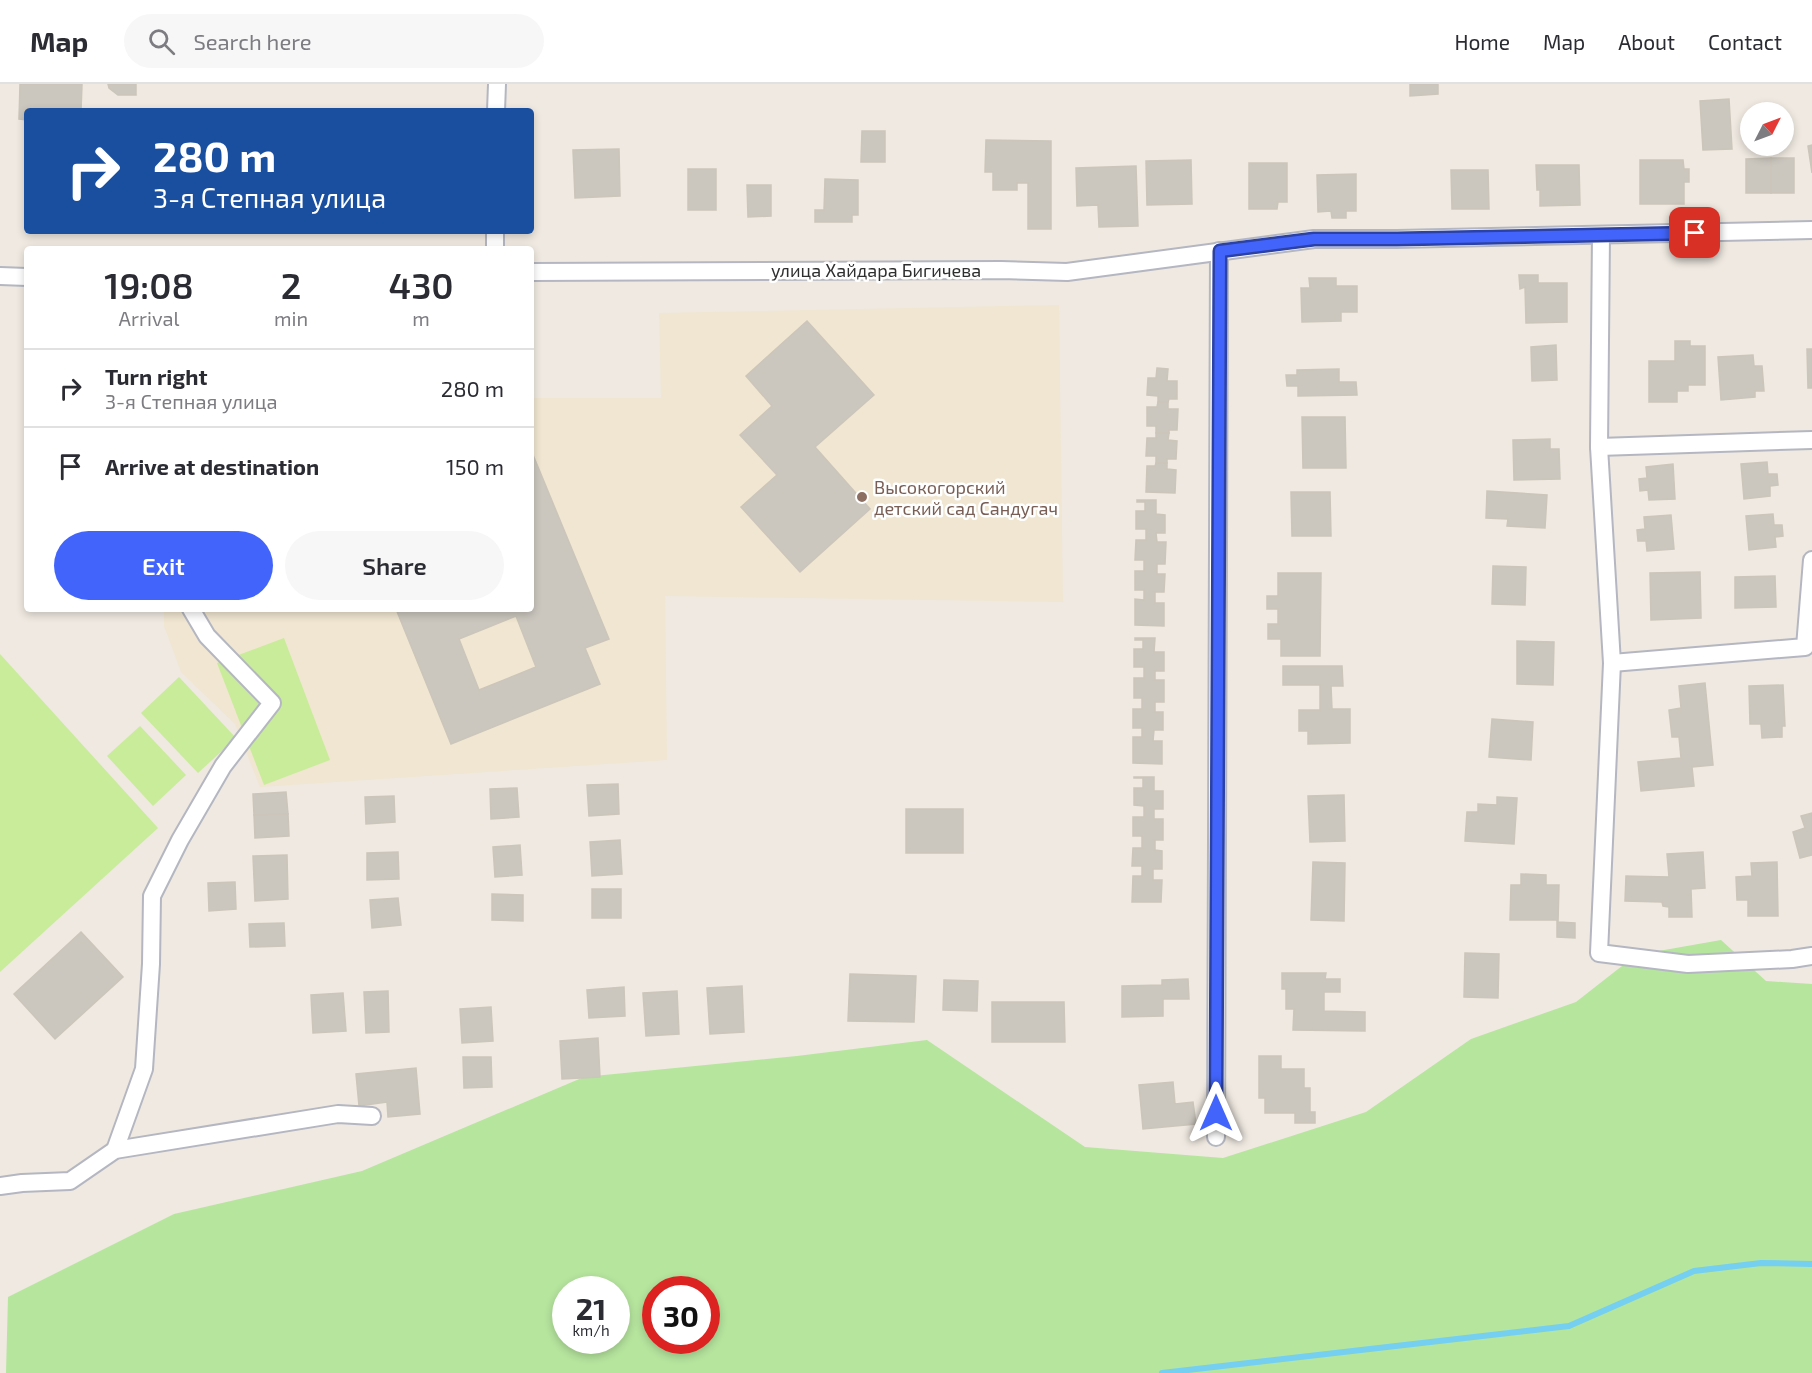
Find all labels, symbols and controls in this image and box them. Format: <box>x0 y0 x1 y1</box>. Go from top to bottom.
search box <box>124 14 544 68</box>
text: Map <box>30 24 88 58</box>
icon: search <box>145 25 178 58</box>
text: Search here <box>193 28 312 54</box>
text: Home <box>1454 29 1510 54</box>
text: Map <box>1543 29 1585 54</box>
text: About <box>1618 29 1675 54</box>
text: Contact <box>1708 29 1782 54</box>
north arrow <box>1740 102 1794 156</box>
map controls <box>1740 102 1794 156</box>
text: 280 m <box>153 130 276 180</box>
icon: right <box>54 132 132 210</box>
text: 3-я Степная улица <box>153 181 386 213</box>
pin <box>1669 207 1720 258</box>
icon: arrive <box>1678 216 1711 249</box>
street label: улица Хайдара Бигичева <box>771 259 981 281</box>
text: 19:08 <box>104 263 194 306</box>
text: 2 <box>281 263 301 306</box>
text: 430 <box>389 263 454 306</box>
text: Arrival <box>119 306 179 330</box>
text: min <box>274 306 308 330</box>
text: m <box>412 306 430 330</box>
text: Turn right <box>105 363 207 389</box>
icon: right <box>54 372 87 405</box>
text: 280 m <box>441 375 504 401</box>
text: 3-я Степная улица <box>105 389 278 413</box>
icon: arrive <box>54 450 87 483</box>
text: Arrive at destination <box>105 453 319 479</box>
text: 150 m <box>446 453 504 479</box>
place label: Высокогорский детский сад Сандугач <box>874 476 1058 519</box>
marker: Высокогорский детский сад Сандугач <box>855 490 869 504</box>
button: Exit <box>54 531 273 600</box>
button: Share <box>285 531 504 600</box>
position arrow <box>1184 1081 1248 1145</box>
speed limit sign: 30 <box>642 1276 720 1354</box>
text: 21 <box>576 1290 606 1326</box>
text: km/h <box>572 1321 610 1339</box>

